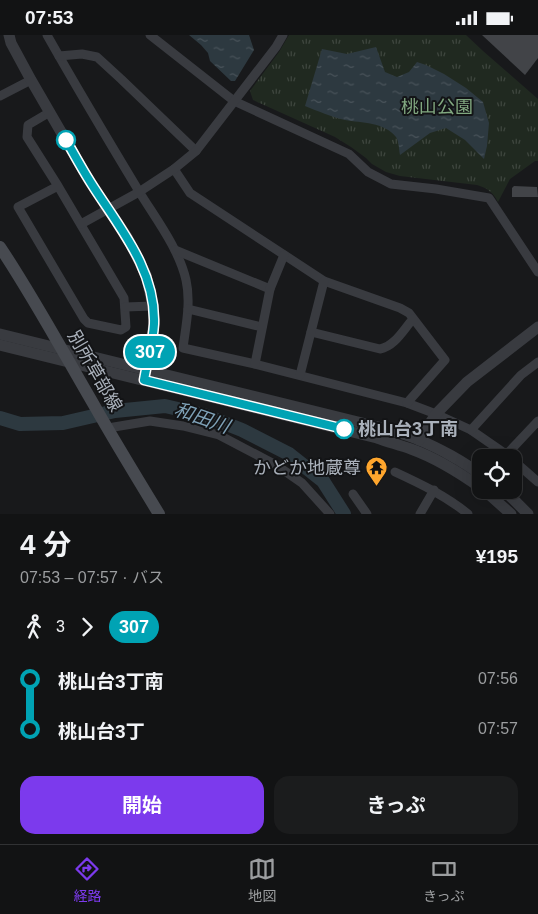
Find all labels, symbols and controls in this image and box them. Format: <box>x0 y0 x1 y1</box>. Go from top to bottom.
text: 07:53 <box>25 7 74 28</box>
park label: 桃山公園 <box>401 97 473 117</box>
unlabelled marker <box>56 130 76 150</box>
street label: 別所草部線 <box>64 327 126 415</box>
line badge: 307 <box>121 336 179 368</box>
text: 307 <box>135 342 165 362</box>
water label: 和田川 <box>172 399 234 438</box>
marker: 桃山台3丁南 <box>334 419 354 439</box>
place label: 桃山台3丁南 <box>358 419 458 439</box>
map controls <box>472 449 522 499</box>
button: locate <box>472 449 522 499</box>
temple icon: かどか地蔵尊 <box>365 456 389 487</box>
place label: かどか地蔵尊 <box>253 458 361 478</box>
text: 4 分 <box>20 529 71 560</box>
text: ¥195 <box>476 546 518 567</box>
text: 07:53 – 07:57 · バス <box>20 569 164 586</box>
icon: walk <box>20 613 48 641</box>
icon: forward <box>73 613 101 641</box>
text: 307 <box>119 617 149 637</box>
text: 3 <box>56 618 65 635</box>
text: 07:56 <box>478 670 518 687</box>
text: 桃山台3丁南 <box>58 671 164 692</box>
text: 07:57 <box>478 720 518 737</box>
text: 桃山台3丁 <box>58 721 145 742</box>
button: 開始 <box>20 776 264 834</box>
button: きっぷ <box>274 776 518 834</box>
tab: 経路 <box>73 855 101 905</box>
tab: 地図 <box>248 855 276 905</box>
tab: きっぷ <box>423 855 465 905</box>

